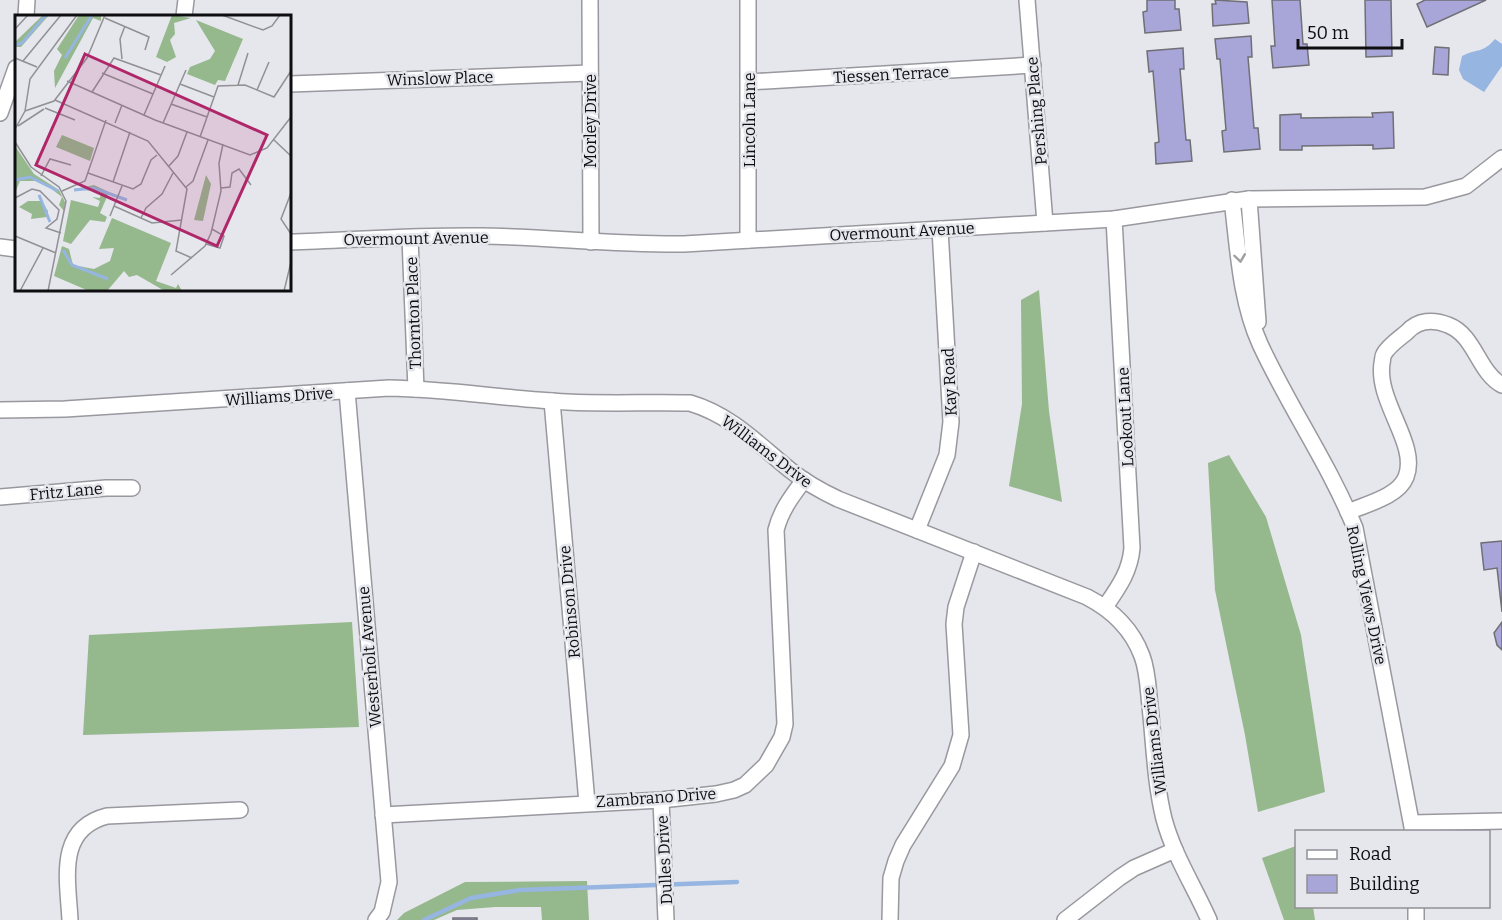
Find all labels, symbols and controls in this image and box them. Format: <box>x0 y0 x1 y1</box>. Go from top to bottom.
scale bar <box>1298 12 1402 50</box>
inset map <box>15 15 291 291</box>
text: 50 m <box>1307 22 1349 44</box>
street label: Pershing Place <box>1022 56 1051 166</box>
street label: Tiessen Terrace <box>833 62 949 87</box>
street label: Winslow Place <box>386 67 494 90</box>
street label: Lincoln Lane <box>740 73 759 167</box>
street label: Morley Drive <box>581 74 600 168</box>
street label: Overmount Avenue <box>829 218 975 245</box>
street label: Overmount Avenue <box>343 228 489 249</box>
one-way arrow <box>1233 254 1245 263</box>
street label: Thornton Place <box>402 256 425 370</box>
street label: Kay Road <box>938 347 961 417</box>
street label: Lookout Lane <box>1113 367 1138 467</box>
street label: Williams Drive <box>224 383 334 410</box>
street label: Williams Drive <box>718 411 816 492</box>
street label: Fritz Lane <box>29 479 103 504</box>
street label: Rolling Views Drive <box>1342 524 1391 666</box>
street label: Robinson Drive <box>555 545 584 659</box>
street label: Westerholt Avenue <box>354 586 385 728</box>
street label: Williams Drive <box>1138 686 1171 796</box>
street label: Zambrano Drive <box>595 784 717 811</box>
street label: Dulles Drive <box>653 815 676 905</box>
legend <box>1295 830 1490 908</box>
text: Road <box>1349 843 1392 865</box>
text: Building <box>1349 873 1420 895</box>

